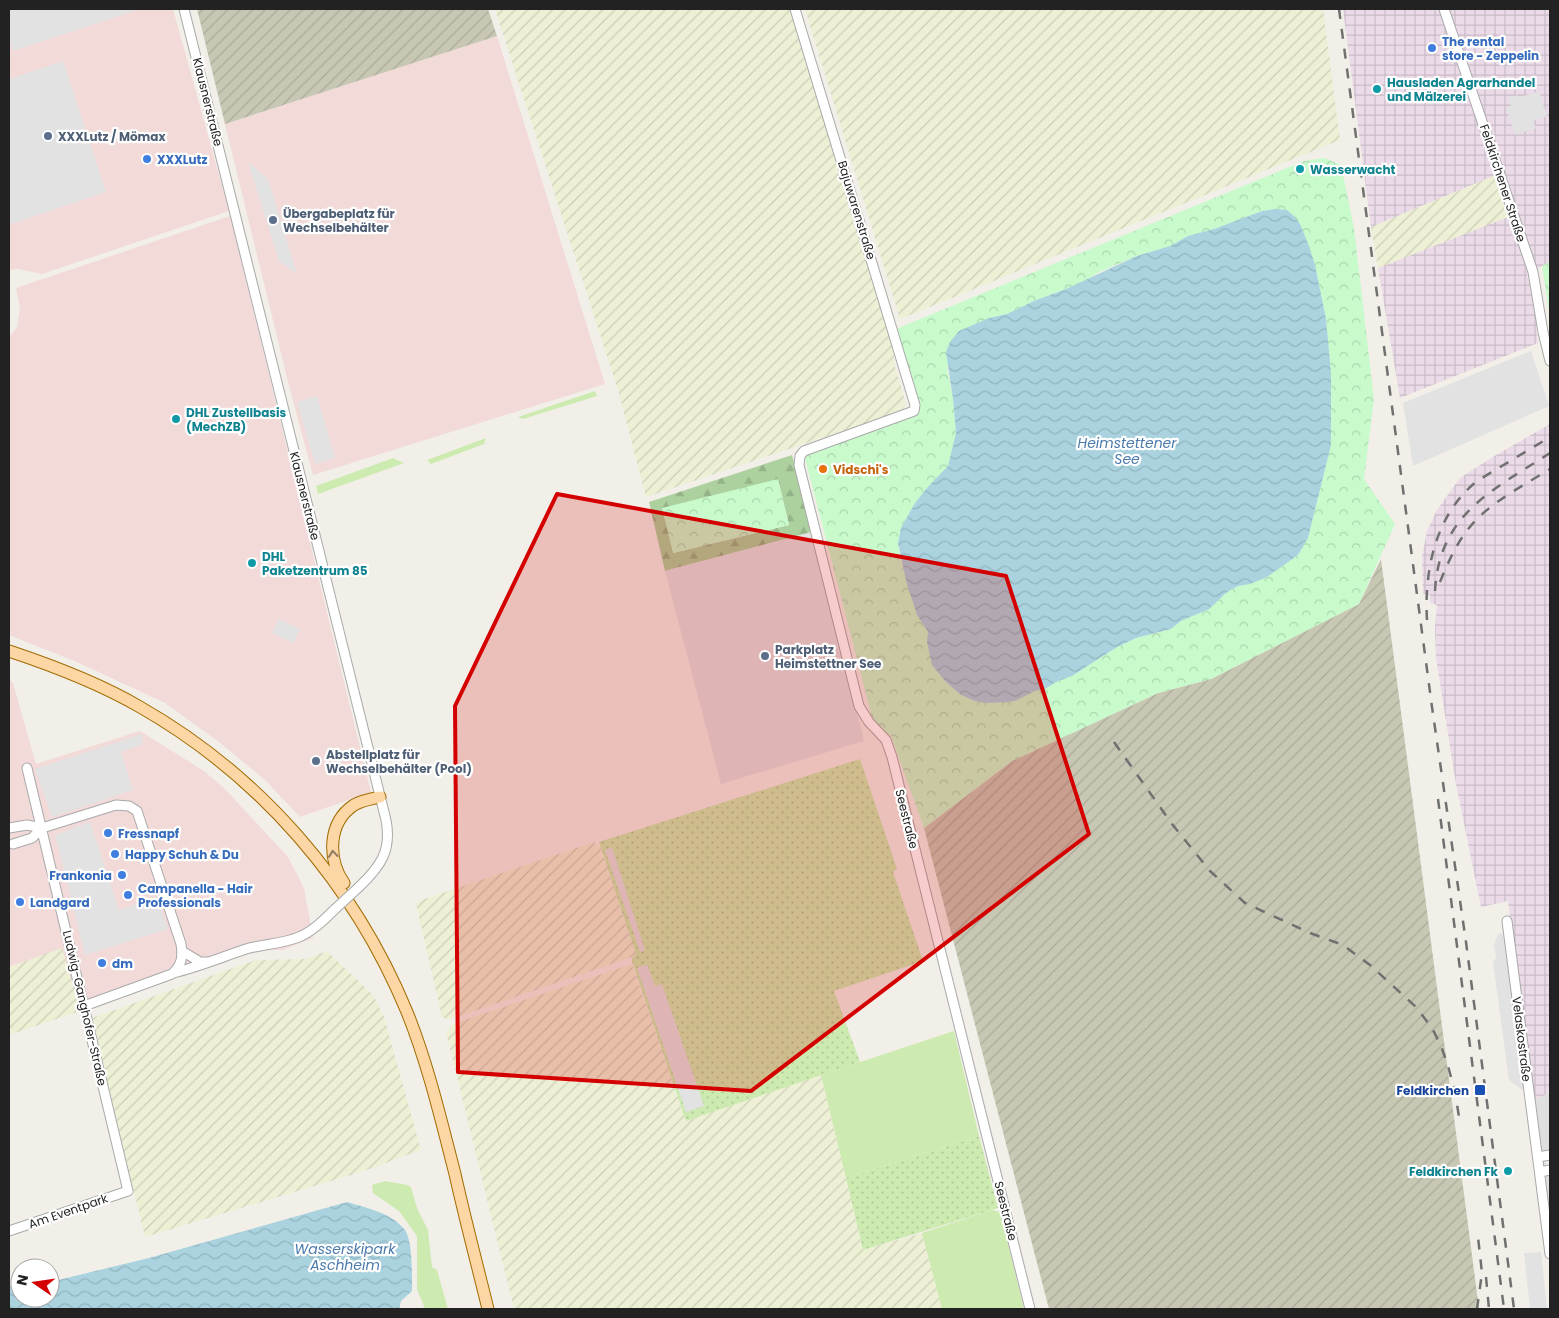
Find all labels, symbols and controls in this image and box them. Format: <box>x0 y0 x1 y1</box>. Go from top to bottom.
place label: The rental store - Zeppelin <box>1442 33 1539 64</box>
marker: The rental store - Zeppelin <box>1426 42 1438 54</box>
street label: Klausnerstraße <box>189 56 227 148</box>
place label: Hausladen Agrarhandel und Mälzerei <box>1387 74 1535 105</box>
marker: Hausladen Agrarhandel und Mälzerei <box>1371 83 1383 95</box>
street label: Feldkirchener Straße <box>1476 122 1530 244</box>
place label: XXXLutz / Mömax <box>58 128 166 145</box>
marker: XXXLutz / Mömax <box>42 130 54 142</box>
place label: XXXLutz <box>157 151 207 168</box>
marker: XXXLutz <box>141 153 153 165</box>
street label: Bajuwarenstraße <box>834 158 880 262</box>
place label: Wasserwacht <box>1310 161 1396 178</box>
marker: Wasserwacht <box>1294 163 1306 175</box>
place label: Übergabeplatz für Wechselbehälter <box>283 205 395 236</box>
marker: Übergabeplatz für Wechselbehälter <box>267 214 279 226</box>
place label: DHL Zustellbasis (MechZB) <box>186 404 287 435</box>
marker: DHL Zustellbasis (MechZB) <box>170 413 182 425</box>
water label: Heimstettener See <box>1077 433 1177 469</box>
street label: Klausnerstraße <box>286 450 324 542</box>
place label: Vidschi's <box>833 461 889 478</box>
marker: Vidschi's <box>817 463 829 475</box>
place label: DHL Paketzentrum 85 <box>262 548 368 579</box>
marker: DHL Paketzentrum 85 <box>246 557 258 569</box>
place label: Parkplatz Heimstettner See <box>775 641 882 672</box>
marker: Parkplatz Heimstettner See <box>759 650 771 662</box>
place label: Abstellplatz für Wechselbehälter (Pool) <box>326 746 472 777</box>
marker: Abstellplatz für Wechselbehälter (Pool) <box>310 755 322 767</box>
street label: Seestraße <box>891 787 923 851</box>
place label: Fressnapf <box>118 825 180 842</box>
marker: Fressnapf <box>102 827 114 839</box>
place label: Happy Schuh & Du <box>125 846 239 863</box>
marker: Happy Schuh & Du <box>109 848 121 860</box>
one-way arrow <box>328 850 339 858</box>
place label: Frankonia <box>49 867 112 884</box>
marker: Frankonia <box>116 869 128 881</box>
place label: Campanella - Hair Professionals <box>138 880 253 911</box>
marker: Campanella - Hair Professionals <box>122 889 134 901</box>
place label: Landgard <box>30 894 90 911</box>
marker: Landgard <box>14 896 26 908</box>
street label: Ludwig-Ganghofer-Straße <box>59 929 111 1087</box>
place label: dm <box>112 955 133 972</box>
marker: dm <box>96 957 108 969</box>
street label: Velaskostraße <box>1508 995 1536 1083</box>
place label: Feldkirchen <box>1396 1082 1469 1099</box>
marker: Feldkirchen <box>1473 1083 1487 1097</box>
place label: Feldkirchen Fk <box>1409 1163 1499 1180</box>
marker: Feldkirchen Fk <box>1502 1165 1514 1177</box>
street label: Seestraße <box>990 1179 1022 1243</box>
street label: Am Eventpark <box>26 1189 111 1233</box>
water label: Wasserskipark Aschheim <box>295 1239 396 1275</box>
north arrow <box>10 1258 60 1308</box>
text: N <box>11 1273 33 1287</box>

